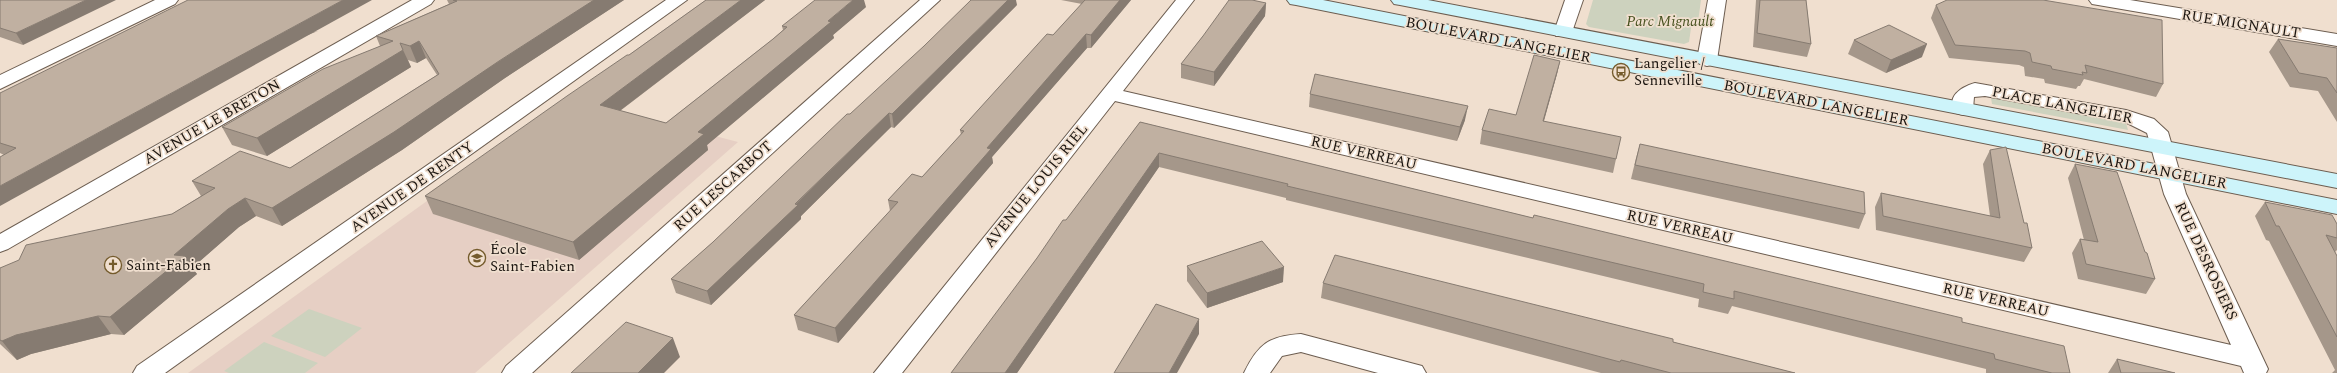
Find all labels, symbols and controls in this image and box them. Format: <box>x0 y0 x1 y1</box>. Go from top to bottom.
street label: RUE MIGNAULT <box>2180 3 2302 45</box>
park label: Parc Mignault <box>1626 10 1714 33</box>
street label: BOULEVARD LANGELIER <box>1404 11 1593 69</box>
place label: Langelier / Senneville <box>1634 52 1705 92</box>
bus stop icon: Langelier / Senneville <box>1611 62 1631 82</box>
street label: AVENUE LE BRETON <box>139 73 285 171</box>
street label: BOULEVARD LANGELIER <box>1722 74 1911 132</box>
street label: PLACE LANGELIER <box>1990 80 2134 130</box>
street label: AVENUE LOUIS RIEL <box>978 119 1094 253</box>
street label: RUE VERREAU <box>1309 130 1419 176</box>
street label: RUE LESCARBOT <box>668 135 778 237</box>
street label: AVENUE DE RENTY <box>346 136 479 238</box>
street label: BOULEVARD LANGELIER <box>2040 137 2229 195</box>
street label: RUE DESROSIERS <box>2168 198 2244 324</box>
street label: RUE VERREAU <box>1625 204 1735 250</box>
place label: École Saint-Fabien <box>490 238 575 278</box>
school or university icon: École Saint-Fabien <box>467 248 487 268</box>
place label: Saint-Fabien <box>126 254 211 277</box>
church icon: Saint-Fabien <box>103 255 123 275</box>
street label: RUE VERREAU <box>1941 277 2051 323</box>

